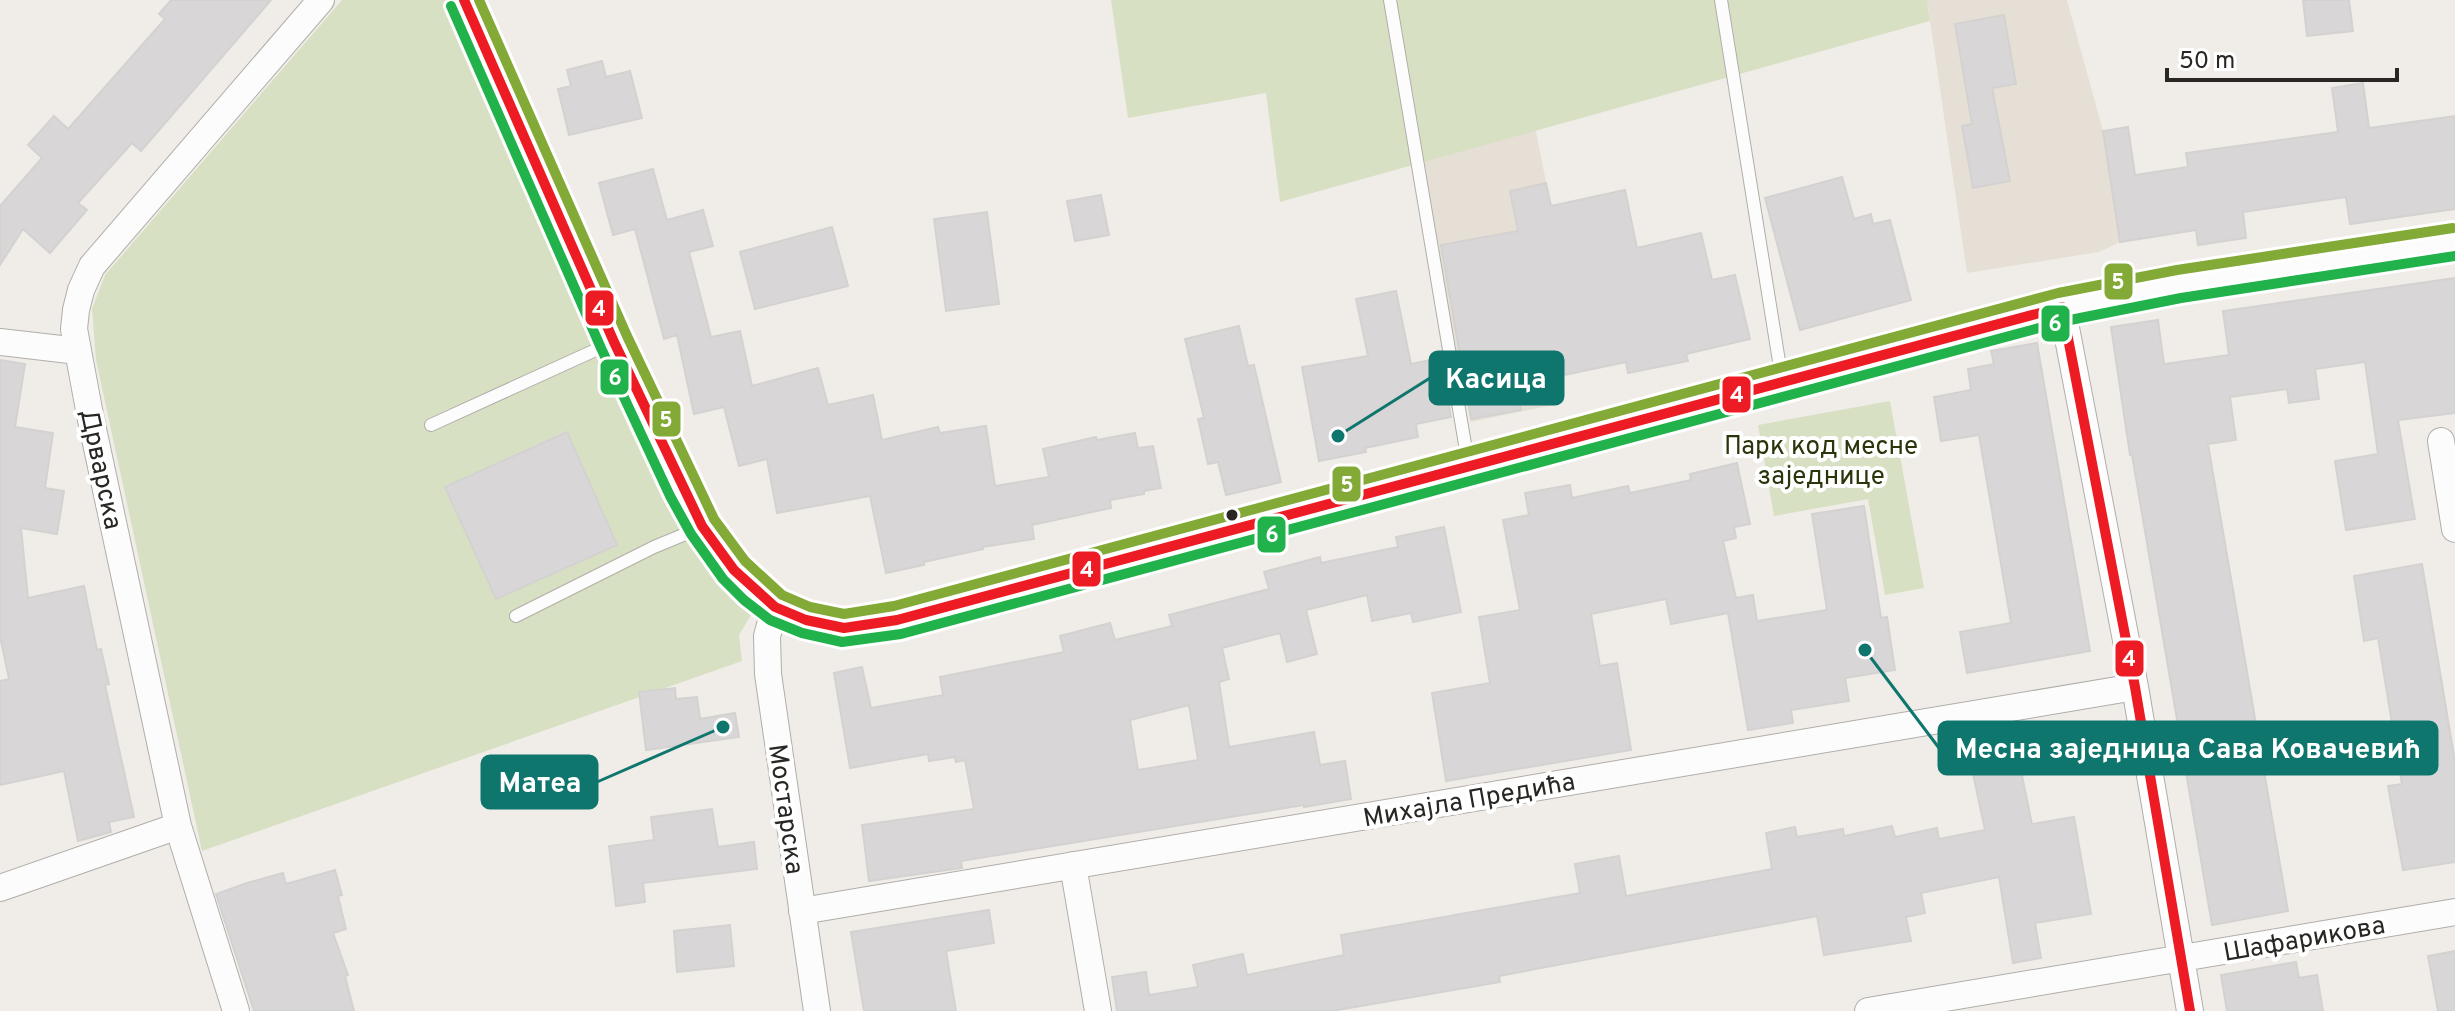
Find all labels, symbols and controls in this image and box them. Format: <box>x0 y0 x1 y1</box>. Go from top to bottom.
scale bar <box>2167 32 2397 82</box>
text: 50 m <box>2179 47 2235 77</box>
line badge: 5 <box>2103 262 2134 301</box>
text: 5 <box>2111 270 2125 297</box>
line badge: 4 <box>584 289 615 327</box>
text: 4 <box>592 297 606 324</box>
line badge: 6 <box>2040 304 2071 343</box>
text: 6 <box>2048 312 2062 339</box>
callout: Касица <box>1430 352 1563 404</box>
line badge: 6 <box>599 358 630 396</box>
text: Касица <box>1445 363 1547 399</box>
text: 6 <box>608 366 622 393</box>
line badge: 4 <box>1721 375 1752 414</box>
text: 4 <box>1730 383 1744 410</box>
line badge: 5 <box>651 400 682 438</box>
street label: Дрварска <box>71 406 128 533</box>
text: 5 <box>659 408 673 435</box>
park label: Парк код месне заједнице <box>1724 431 1918 494</box>
line badge: 5 <box>1331 465 1362 503</box>
text: 5 <box>1340 473 1354 500</box>
unlabelled marker <box>1224 507 1240 523</box>
line badge: 6 <box>1256 515 1287 554</box>
text: 6 <box>1265 523 1279 550</box>
line badge: 4 <box>1071 550 1102 588</box>
text: 4 <box>1080 558 1094 585</box>
line badge: 4 <box>2114 639 2145 678</box>
text: 4 <box>2122 647 2136 674</box>
callout: Месна заједница Сава Ковачевић <box>1939 722 2437 774</box>
text: Месна заједница Сава Ковачевић <box>1955 733 2421 769</box>
street label: Мостарска <box>759 742 810 877</box>
callout: Матеа <box>482 756 597 808</box>
text: Матеа <box>499 767 581 803</box>
street label: Михајла Предића <box>1361 767 1578 836</box>
street label: Шафарикова <box>2221 910 2388 971</box>

